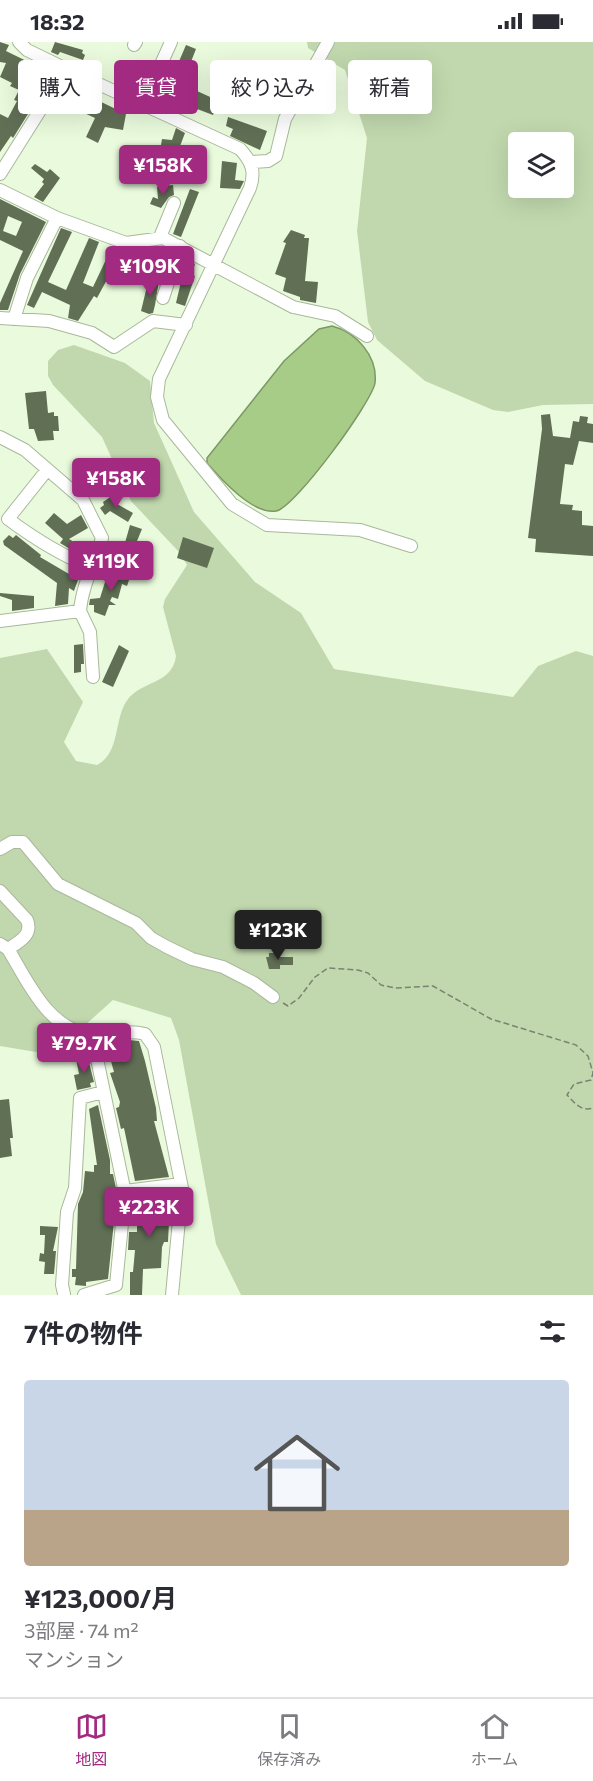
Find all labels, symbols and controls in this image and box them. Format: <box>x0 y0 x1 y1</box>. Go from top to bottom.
text: 18:32 <box>30 8 85 35</box>
chip: 購入 <box>18 60 102 114</box>
chip: 賃貸 <box>114 60 198 114</box>
chip: 絞り込み <box>210 60 336 114</box>
chip: 新着 <box>348 60 432 114</box>
map controls <box>508 132 574 198</box>
button: layers <box>508 132 574 198</box>
pin: ¥158K <box>121 145 205 196</box>
text: ¥158K <box>133 152 193 176</box>
pin: ¥109K <box>108 246 192 297</box>
text: ¥109K <box>119 253 181 277</box>
pin: ¥158K <box>74 458 158 509</box>
text: ¥158K <box>86 465 146 489</box>
pin: ¥119K <box>69 541 153 592</box>
text: ¥119K <box>82 548 140 572</box>
pin: ¥123K <box>236 910 320 961</box>
text: ¥123K <box>249 917 307 941</box>
pin: ¥79.7K <box>35 1023 133 1074</box>
text: ¥79.7K <box>51 1030 117 1054</box>
pin: ¥223K <box>107 1187 191 1238</box>
text: ¥223K <box>118 1194 180 1218</box>
icon: filters <box>536 1315 569 1348</box>
text: 7件の物件 <box>24 1317 142 1348</box>
icon: home <box>243 1419 351 1527</box>
text: ¥123,000/月 <box>24 1582 177 1613</box>
text: 3部屋 · 74 m² <box>24 1618 138 1642</box>
text: マンション <box>24 1647 124 1671</box>
tab: 地図 <box>75 1710 108 1770</box>
tab: 保存済み <box>257 1710 321 1770</box>
tab: ホーム <box>471 1710 518 1770</box>

